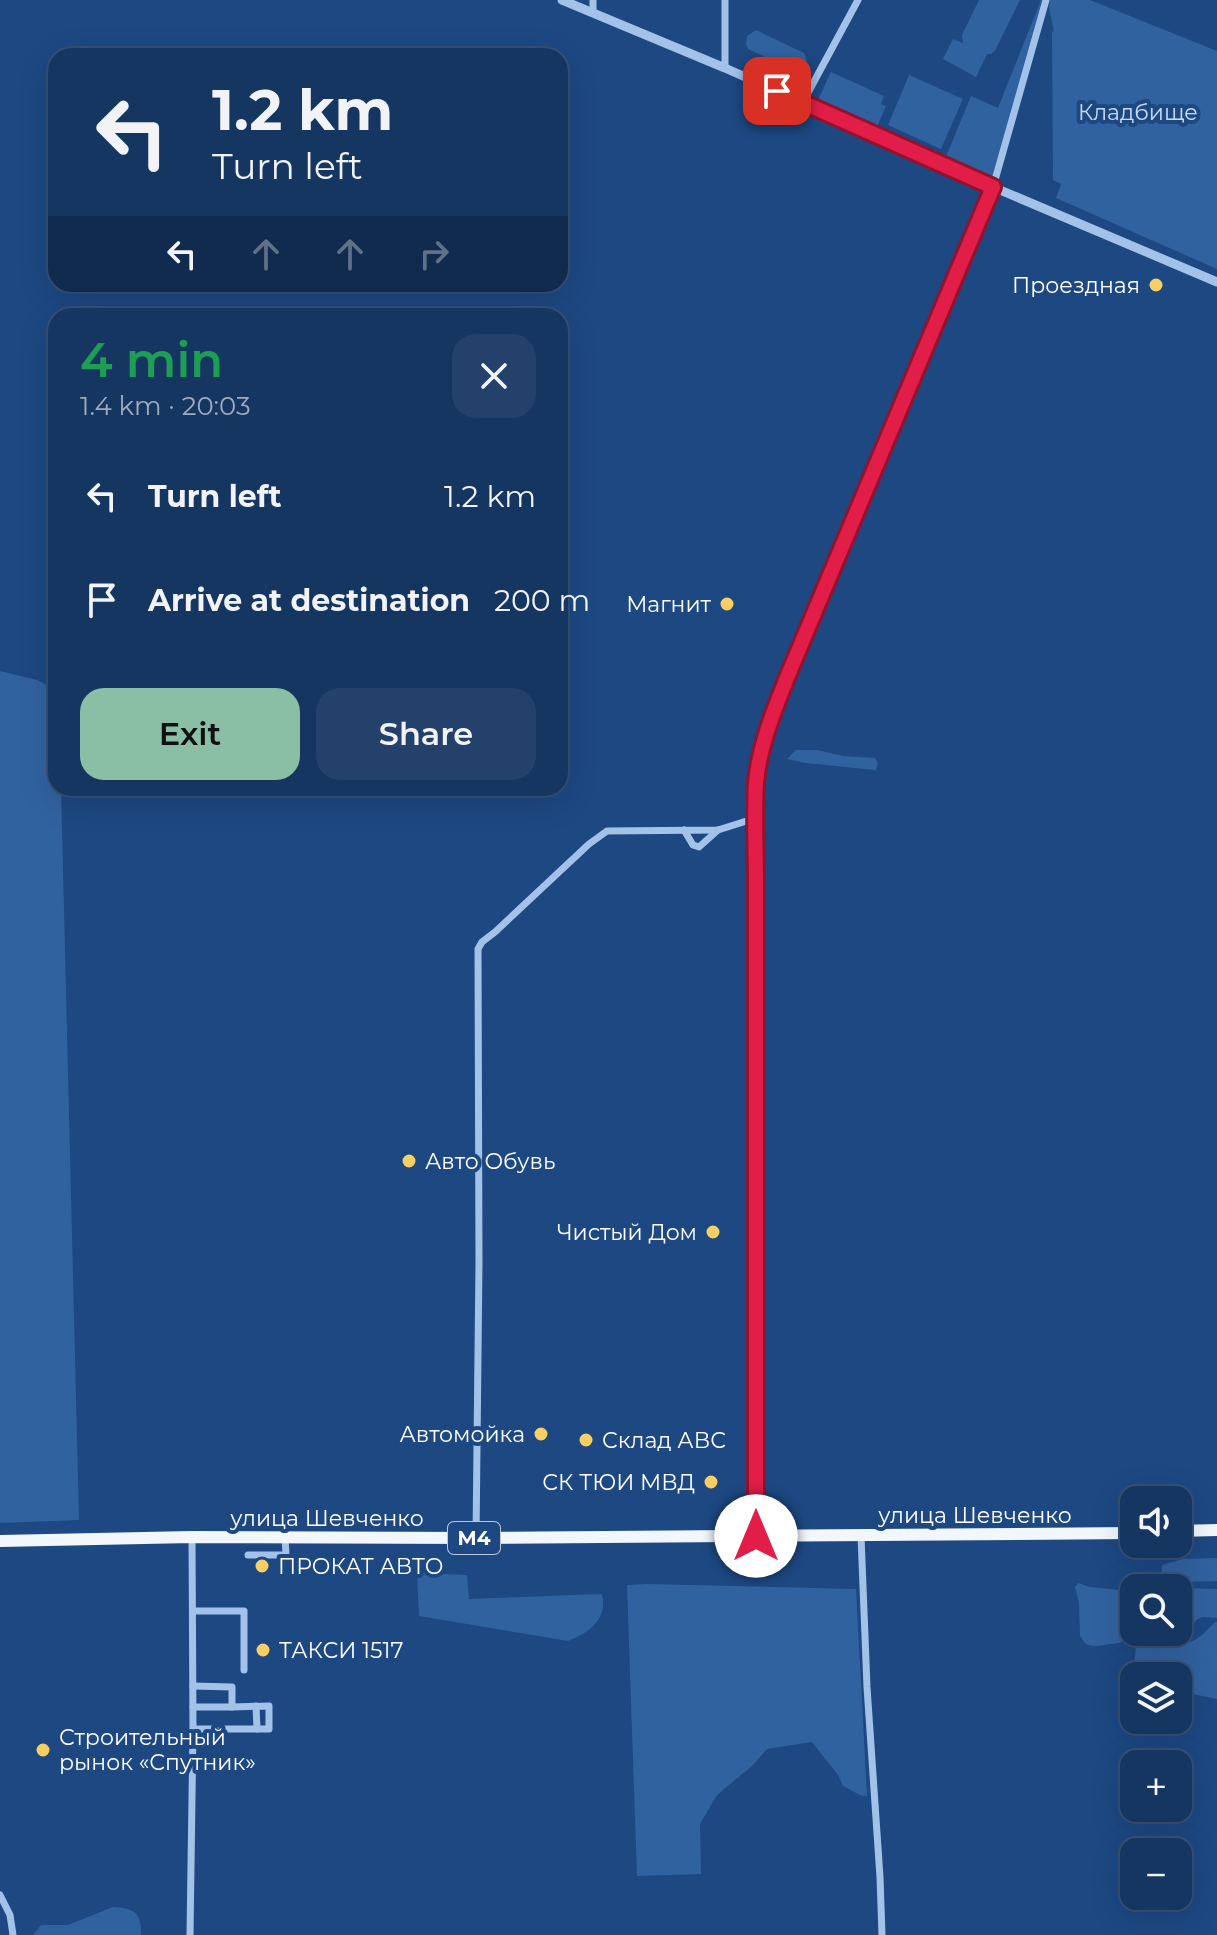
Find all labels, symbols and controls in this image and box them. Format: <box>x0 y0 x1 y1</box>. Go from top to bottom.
pin <box>743 57 811 125</box>
icon: arrive <box>755 69 799 113</box>
text: 1.2 km <box>212 76 393 144</box>
icon: left <box>80 80 184 184</box>
park label: Кладбище <box>1078 99 1198 126</box>
text: Turn left <box>212 144 363 188</box>
icon: left <box>160 232 204 276</box>
icon: ahead <box>244 232 288 276</box>
icon: ahead <box>328 232 372 276</box>
icon: right <box>412 232 456 276</box>
place label: Проездная <box>1012 272 1140 299</box>
marker: Проездная <box>1147 276 1165 294</box>
text: 4 min <box>80 331 223 389</box>
button: close <box>452 334 536 418</box>
text: 1.4 km · 20:03 <box>80 390 251 422</box>
icon: left <box>80 474 124 518</box>
text: Turn left <box>148 478 281 515</box>
text: 1.2 km <box>444 478 536 515</box>
icon: arrive <box>80 578 124 622</box>
text: Arrive at destination <box>148 582 470 619</box>
text: 200 m <box>494 582 590 619</box>
place label: Магнит <box>626 591 712 618</box>
marker: Магнит <box>718 595 736 613</box>
button: Exit <box>80 688 300 780</box>
button: Share <box>316 688 536 780</box>
place label: Авто Обувь <box>425 1148 555 1175</box>
marker: Авто Обувь <box>400 1152 418 1170</box>
place label: Чистый Дом <box>557 1219 697 1246</box>
marker: Чистый Дом <box>704 1223 722 1241</box>
place label: Автомойка <box>399 1421 525 1448</box>
marker: Автомойка <box>532 1425 550 1443</box>
place label: Склад АВС <box>602 1427 726 1454</box>
marker: Склад АВС <box>577 1431 595 1449</box>
place label: СК ТЮИ МВД <box>542 1469 695 1496</box>
marker: СК ТЮИ МВД <box>702 1473 720 1491</box>
map controls <box>1120 1486 1192 1910</box>
button: sound <box>1120 1486 1192 1558</box>
position arrow <box>714 1494 798 1578</box>
street label: улица Шевченко <box>877 1502 1072 1529</box>
street label: улица Шевченко <box>229 1505 424 1532</box>
road number: M4 <box>448 1522 500 1554</box>
place label: ПРОКАТ АВТО <box>278 1553 443 1580</box>
marker: ПРОКАТ АВТО <box>253 1557 271 1575</box>
button: search <box>1120 1574 1192 1646</box>
place label: ТАКСИ 1517 <box>279 1637 403 1664</box>
marker: ТАКСИ 1517 <box>254 1641 272 1659</box>
button: layers <box>1120 1662 1192 1734</box>
place label: Строительный рынок «Спутник» <box>59 1724 256 1776</box>
marker: Строительный рынок «Спутник» <box>34 1741 52 1759</box>
button: + <box>1120 1750 1192 1822</box>
button: − <box>1120 1838 1192 1910</box>

